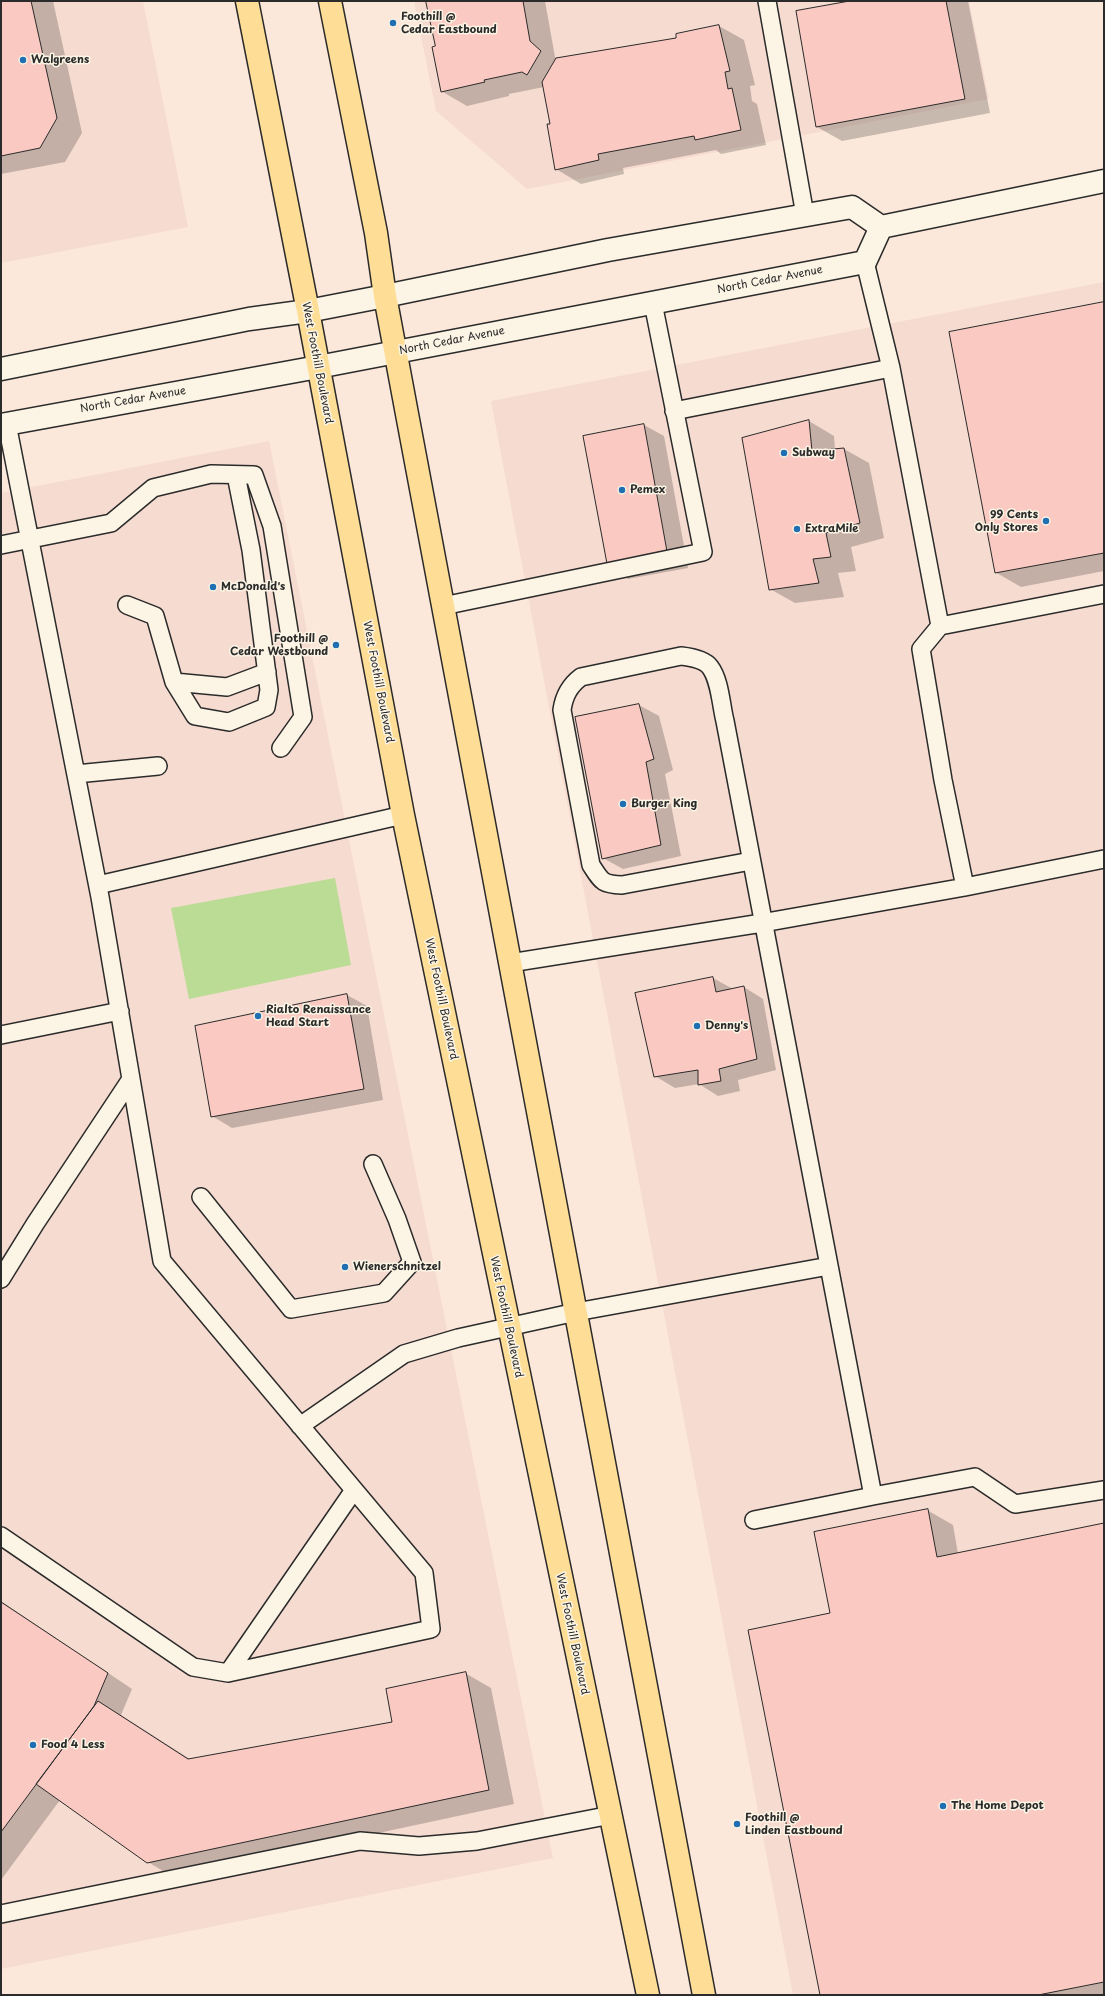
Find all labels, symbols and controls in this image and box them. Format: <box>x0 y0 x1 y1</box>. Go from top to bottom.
place label: Foothill @ Cedar Eastbound <box>401 10 497 36</box>
marker: Foothill @ Cedar Eastbound <box>388 18 398 28</box>
place label: Walgreens <box>31 53 89 67</box>
marker: Walgreens <box>18 55 28 65</box>
street label: North Cedar Avenue <box>716 263 824 297</box>
street label: West Foothill Boulevard <box>299 301 335 425</box>
street label: North Cedar Avenue <box>398 324 506 358</box>
street label: North Cedar Avenue <box>79 384 187 416</box>
place label: Subway <box>792 446 835 460</box>
marker: Subway <box>779 448 789 458</box>
place label: Pemex <box>630 483 665 497</box>
marker: Pemex <box>617 485 627 495</box>
place label: 99 Cents Only Stores <box>975 508 1038 534</box>
marker: 99 Cents Only Stores <box>1041 516 1051 526</box>
place label: ExtraMile <box>805 522 859 536</box>
marker: ExtraMile <box>792 524 802 534</box>
place label: McDonald's <box>221 580 285 594</box>
marker: McDonald's <box>208 582 218 592</box>
street label: West Foothill Boulevard <box>360 620 396 744</box>
place label: Foothill @ Cedar Westbound <box>230 632 328 658</box>
marker: Foothill @ Cedar Westbound <box>331 640 341 650</box>
place label: Burger King <box>631 797 697 811</box>
marker: Burger King <box>618 799 628 809</box>
street label: West Foothill Boulevard <box>422 937 460 1061</box>
place label: Rialto Renaissance Head Start <box>266 1003 371 1029</box>
marker: Rialto Renaissance Head Start <box>253 1011 263 1021</box>
place label: Denny's <box>705 1019 748 1033</box>
marker: Denny's <box>692 1021 702 1031</box>
street label: West Foothill Boulevard <box>487 1255 525 1379</box>
place label: Wienerschnitzel <box>353 1260 441 1274</box>
marker: Wienerschnitzel <box>340 1262 350 1272</box>
street label: West Foothill Boulevard <box>553 1572 591 1696</box>
place label: Food 4 Less <box>41 1738 105 1752</box>
marker: Food 4 Less <box>28 1740 38 1750</box>
place label: The Home Depot <box>951 1799 1044 1813</box>
marker: The Home Depot <box>938 1801 948 1811</box>
place label: Foothill @ Linden Eastbound <box>745 1811 843 1837</box>
marker: Foothill @ Linden Eastbound <box>732 1819 742 1829</box>

